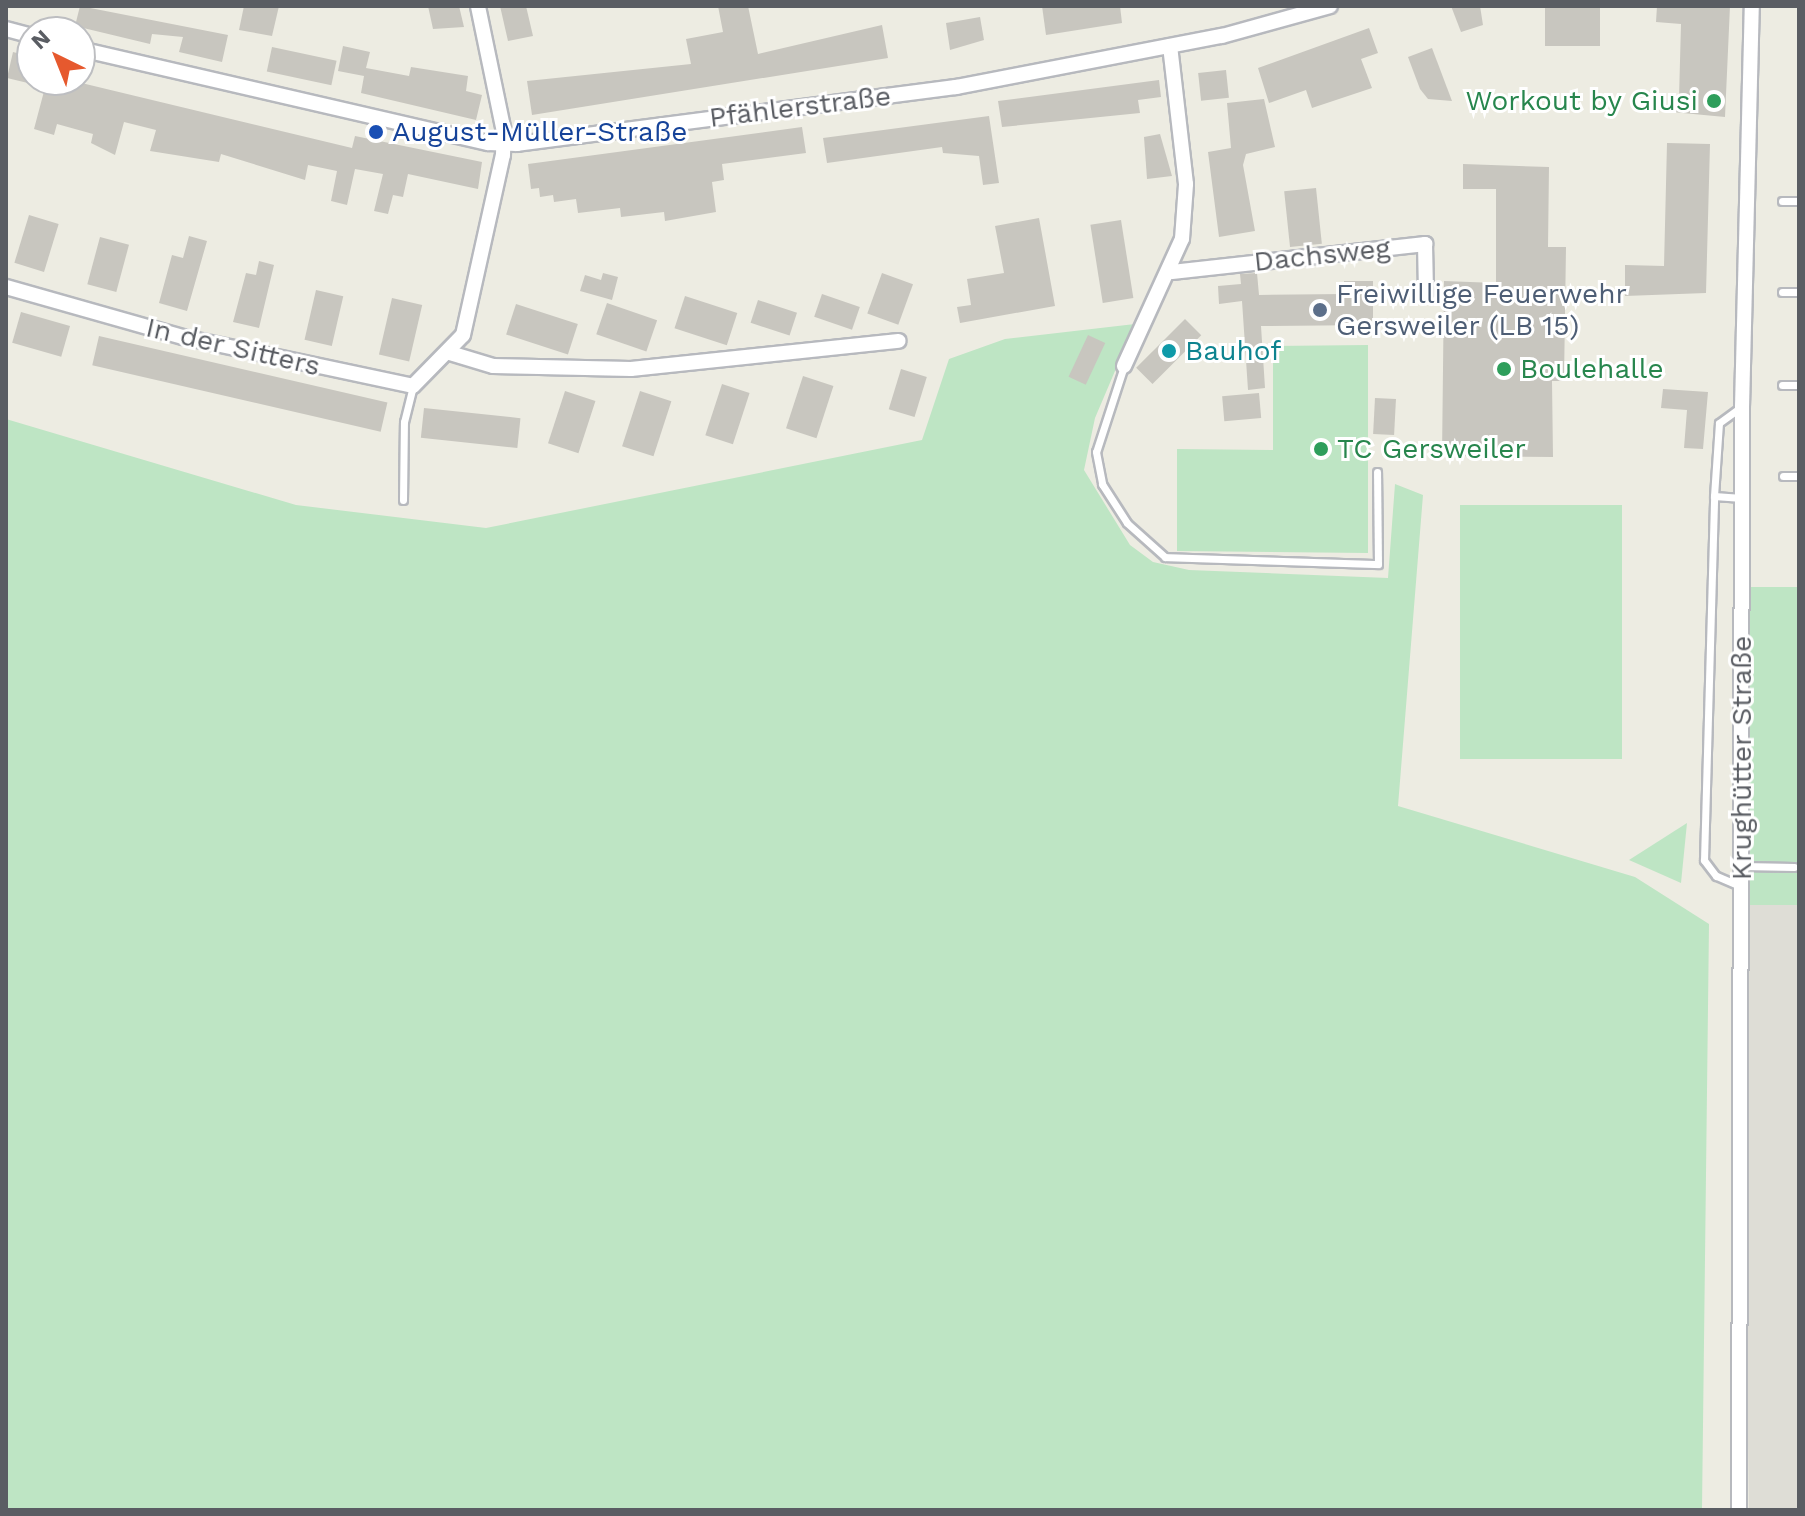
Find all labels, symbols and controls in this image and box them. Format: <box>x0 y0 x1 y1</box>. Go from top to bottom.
north arrow <box>16 16 96 96</box>
text: N <box>26 25 55 54</box>
street label: Pfählerstraße <box>707 79 893 135</box>
place label: Workout by Giusi <box>1465 84 1698 118</box>
marker: Workout by Giusi <box>1705 92 1723 110</box>
place label: August-Müller-Straße <box>392 115 687 149</box>
marker: August-Müller-Straße <box>367 123 385 141</box>
street label: Dachsweg <box>1252 231 1392 279</box>
place label: Freiwillige Feuerwehr Gersweiler (LB 15) <box>1336 277 1627 343</box>
marker: Freiwillige Feuerwehr Gersweiler (LB 15) <box>1311 301 1329 319</box>
street label: In der Sitters <box>142 311 324 383</box>
place label: Bauhof <box>1185 334 1281 368</box>
marker: Bauhof <box>1160 342 1178 360</box>
place label: Boulehalle <box>1520 352 1664 386</box>
marker: Boulehalle <box>1495 360 1513 378</box>
place label: TC Gersweiler <box>1337 432 1526 466</box>
marker: TC Gersweiler <box>1312 440 1330 458</box>
street label: Krughütter Straße <box>1725 635 1759 881</box>

